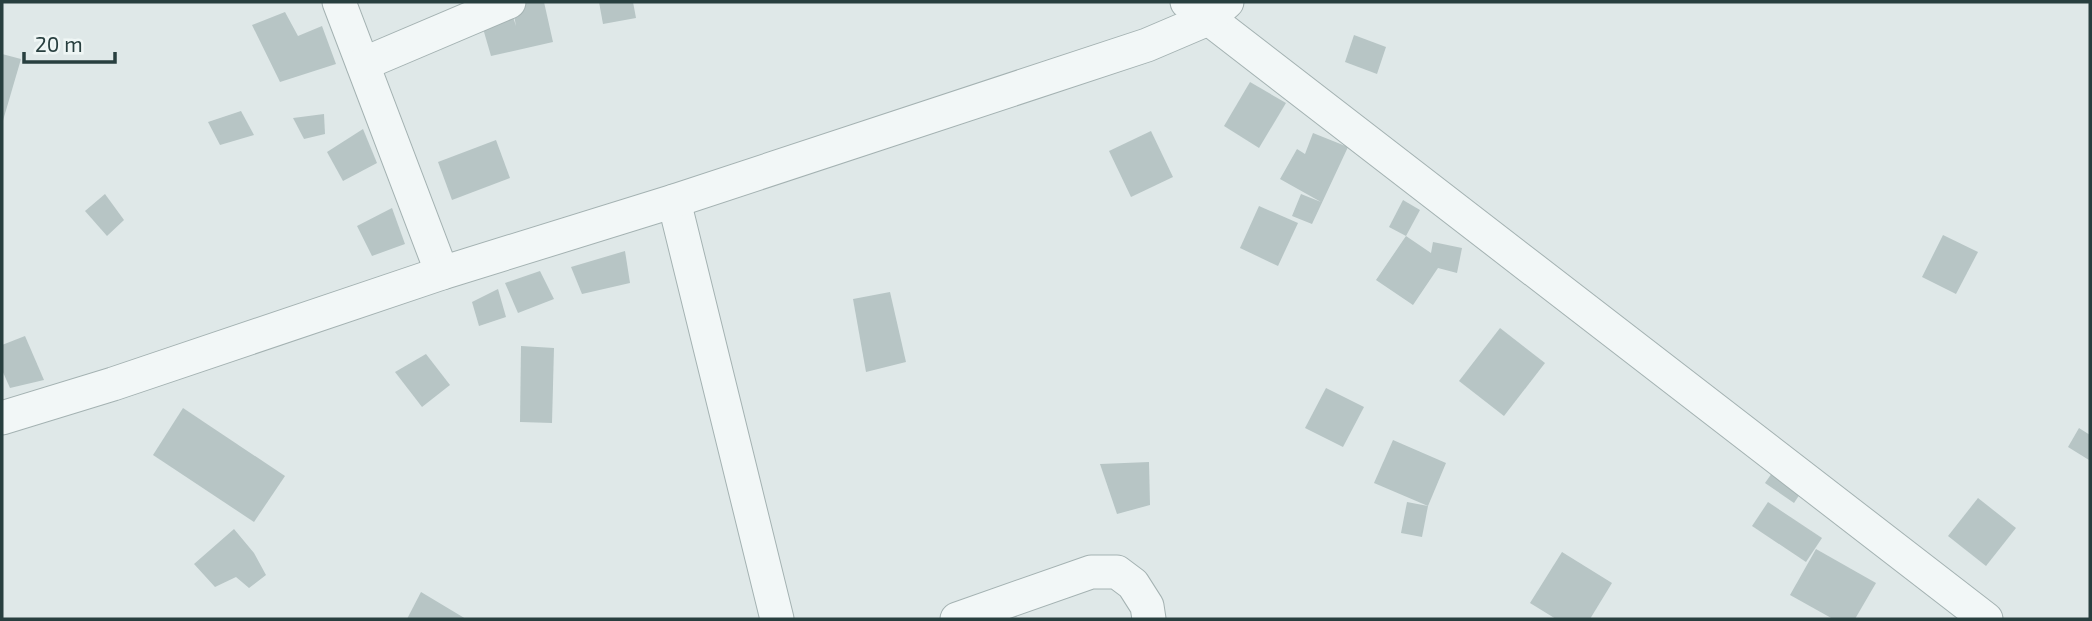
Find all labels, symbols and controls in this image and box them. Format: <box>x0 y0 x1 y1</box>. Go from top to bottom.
scale bar <box>24 21 116 65</box>
text: 20 m <box>35 31 83 56</box>

